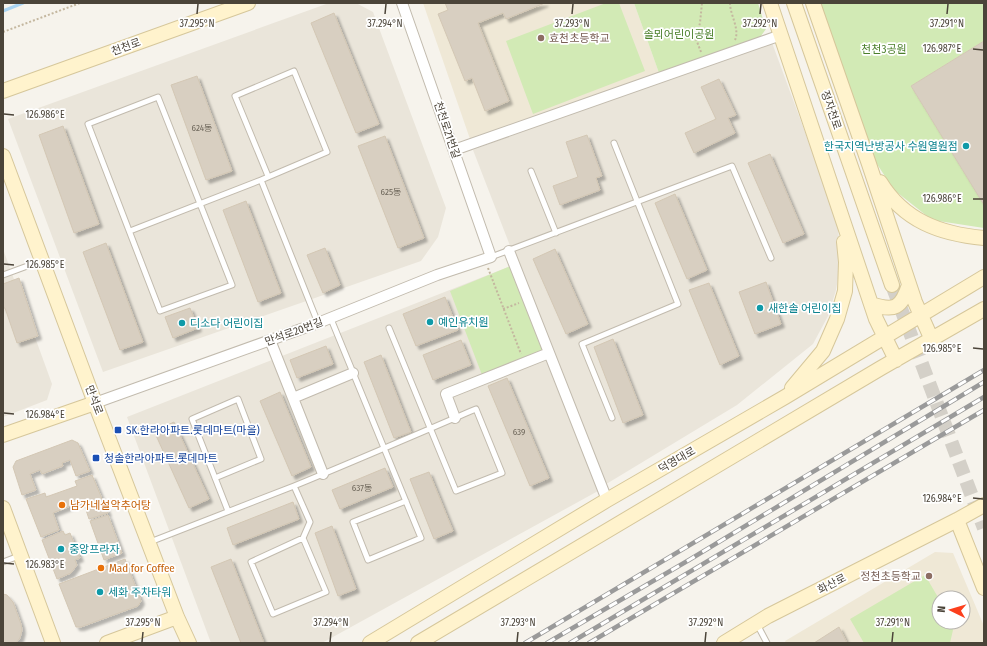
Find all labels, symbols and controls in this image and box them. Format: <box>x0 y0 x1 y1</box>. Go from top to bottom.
text: 37.295°N <box>179 18 215 30</box>
text: 37.294°N <box>367 18 403 30</box>
text: 37.293°N <box>555 18 589 30</box>
text: 37.292°N <box>743 18 777 30</box>
text: 37.291°N <box>930 18 964 30</box>
park label: 솔뫼어린이공원 <box>644 28 714 41</box>
place label: 효천초등학교 <box>549 32 610 45</box>
marker: 효천초등학교 <box>536 33 546 43</box>
street label: 천천로 <box>110 36 142 58</box>
park label: 천천3공원 <box>861 43 907 56</box>
text: 126.987°E <box>923 43 962 55</box>
street label: 정자천로 <box>818 89 844 131</box>
street label: 천천로21번길 <box>431 100 463 160</box>
text: 126.986°E <box>25 109 65 121</box>
house number: 624동 <box>192 123 212 133</box>
place label: 한국지역난방공사 수원열원점 <box>824 140 958 153</box>
marker: 한국지역난방공사 수원열원점 <box>961 141 971 151</box>
house number: 625동 <box>381 187 401 197</box>
text: 126.986°E <box>922 193 962 205</box>
text: 126.985°E <box>26 259 65 271</box>
place label: 새한솔 어린이집 <box>768 302 841 315</box>
marker: 새한솔 어린이집 <box>755 303 765 313</box>
street label: 만석로20번길 <box>263 315 325 349</box>
place label: 예인유치원 <box>438 316 489 329</box>
place label: 디소다 어린이집 <box>190 317 263 330</box>
marker: 예인유치원 <box>425 317 435 327</box>
marker: 디소다 어린이집 <box>177 318 187 328</box>
text: 126.985°E <box>923 343 962 355</box>
street label: 만석로 <box>82 383 106 417</box>
text: 126.984°E <box>25 409 65 421</box>
place label: SK.한라아파트.롯데마트(마을) <box>126 424 260 437</box>
marker: SK.한라아파트.롯데마트(마을) <box>113 425 123 435</box>
house number: 639 <box>513 427 525 437</box>
street label: 덕영대로 <box>656 444 698 476</box>
place label: 청솔한라아파트.롯데마트 <box>104 452 218 465</box>
marker: 청솔한라아파트.롯데마트 <box>91 453 101 463</box>
house number: 637동 <box>352 483 372 493</box>
text: 126.984°E <box>922 493 962 505</box>
place label: 남가네설악추어탕 <box>70 499 151 512</box>
marker: 남가네설악추어탕 <box>57 500 67 510</box>
place label: 중앙프라자 <box>69 543 120 556</box>
marker: 중앙프라자 <box>56 544 66 554</box>
text: 126.983°E <box>26 559 65 571</box>
place label: Mad for Coffee <box>109 562 175 575</box>
marker: Mad for Coffee <box>96 563 106 573</box>
place label: 정천초등학교 <box>860 570 921 583</box>
street label: 화산로 <box>816 571 848 597</box>
marker: 정천초등학교 <box>924 571 934 581</box>
place label: 세화 주차타워 <box>108 586 171 599</box>
marker: 세화 주차타워 <box>95 587 105 597</box>
north arrow <box>931 590 971 630</box>
text: N <box>935 605 948 613</box>
text: 37.295°N <box>125 617 161 629</box>
text: 37.294°N <box>313 617 349 629</box>
text: 37.293°N <box>501 617 535 629</box>
text: 37.292°N <box>689 617 723 629</box>
text: 37.291°N <box>876 617 910 629</box>

